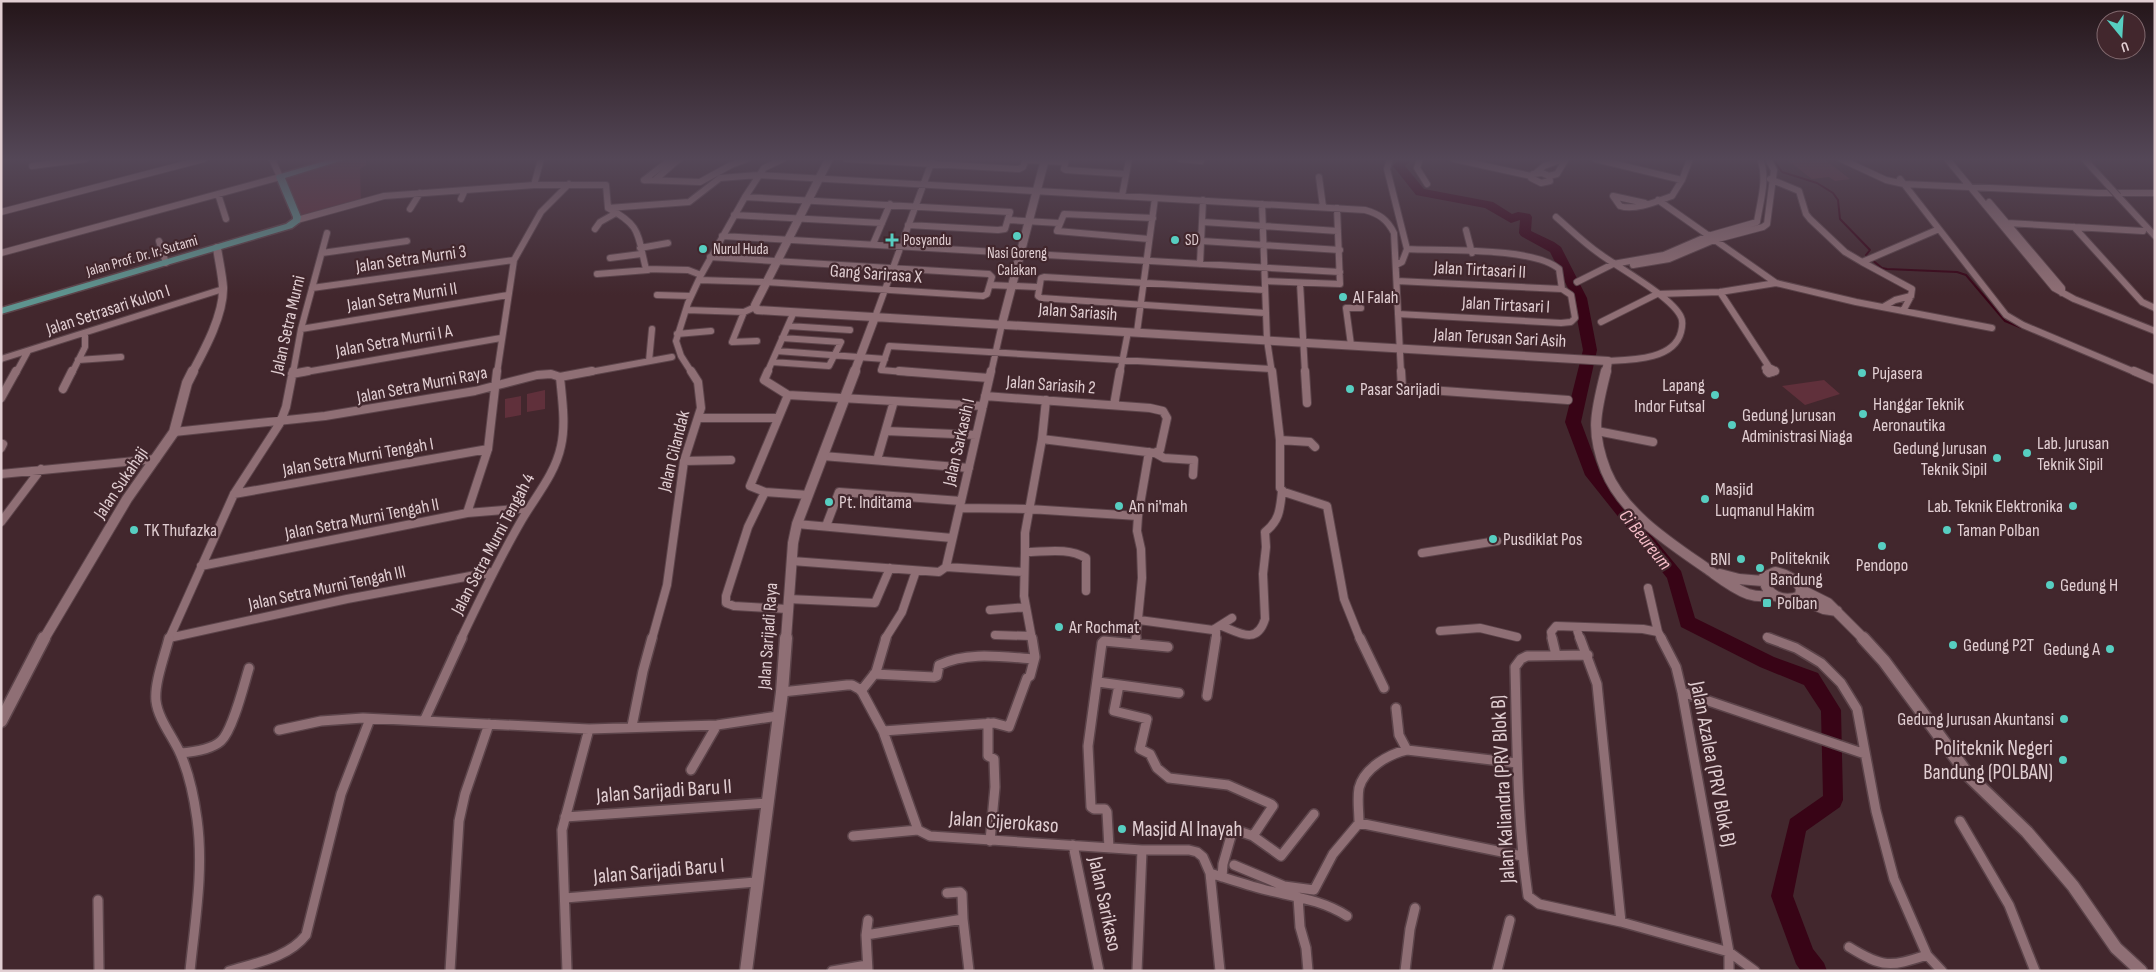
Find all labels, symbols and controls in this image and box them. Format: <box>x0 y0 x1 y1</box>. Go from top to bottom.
north arrow <box>2096 10 2146 60</box>
text: U <box>2119 38 2131 56</box>
marker: Nasi Goreng Calakan <box>1011 230 1023 242</box>
street label: Jalan Prof. Dr. Ir. Sutami <box>83 231 200 281</box>
place label: Posyandu <box>903 231 951 250</box>
place label: SD <box>1185 231 1199 250</box>
marker: Posyandu <box>885 233 899 247</box>
marker: SD <box>1169 234 1181 246</box>
place label: Nurul Huda <box>713 240 769 259</box>
street label: Jalan Setra Murni 3 <box>353 241 468 277</box>
marker: Nurul Huda <box>697 243 709 255</box>
place label: Nasi Goreng Calakan <box>987 244 1047 280</box>
street label: Jalan Tirtasari II <box>1433 257 1526 283</box>
street label: Gang Sarirasa X <box>829 260 923 288</box>
street label: Jalan Setra Murni <box>266 273 310 378</box>
street label: Jalan Setra Murni II <box>345 278 458 316</box>
street label: Jalan Setrasari Kulon I <box>43 280 172 340</box>
place label: Al Falah <box>1352 287 1399 308</box>
marker: Al Falah <box>1337 291 1349 303</box>
street label: Jalan Tirtasari I <box>1460 292 1551 318</box>
street label: Jalan Sariasih <box>1037 299 1118 325</box>
street label: Jalan Setra Murni I A <box>333 320 454 362</box>
street label: Jalan Terusan Sari Asih <box>1432 324 1567 352</box>
street label: Jalan Setra Murni Raya <box>354 362 489 408</box>
place label: Pujasera <box>1872 363 1923 384</box>
marker: Pujasera <box>1856 367 1868 379</box>
street label: Jalan Sariasih 2 <box>1005 371 1096 399</box>
place label: Lapang Indor Futsal <box>1634 375 1705 417</box>
place label: Pasar Sarijadi <box>1360 379 1440 400</box>
marker: Pasar Sarijadi <box>1344 383 1356 395</box>
marker: Lapang Indor Futsal <box>1709 389 1721 401</box>
place label: Hanggar Teknik Aeronautika <box>1872 394 1964 436</box>
street label: Jalan Sarkasih I <box>939 396 979 489</box>
place label: Gedung Jurusan Administrasi Niaga <box>1741 405 1853 447</box>
street label: Jalan Cilandak <box>654 408 694 495</box>
marker: Hanggar Teknik Aeronautika <box>1857 408 1869 420</box>
marker: Gedung Jurusan Administrasi Niaga <box>1726 419 1738 431</box>
street label: Jalan Setra Murni Tengah I <box>280 433 435 481</box>
place label: Lab. Jurusan Teknik Sipil <box>2037 433 2109 475</box>
place label: Gedung Jurusan Teknik Sipil <box>1893 438 1987 480</box>
street label: Jalan Sukahaji <box>89 443 153 524</box>
marker: Lab. Jurusan Teknik Sipil <box>2021 447 2033 459</box>
marker: Gedung Jurusan Teknik Sipil <box>1991 452 2003 464</box>
street label: Jalan Setra Murni Tengah 4 <box>446 469 539 619</box>
place label: Masjid Luqmanul Hakim <box>1715 479 1814 521</box>
place label: Pt. Inditama <box>839 492 912 513</box>
marker: Masjid Luqmanul Hakim <box>1699 493 1711 505</box>
street label: Jalan Setra Murni Tengah II <box>282 494 441 544</box>
marker: Pt. Inditama <box>823 496 835 508</box>
place label: An ni'mah <box>1128 496 1188 517</box>
place label: Lab. Teknik Elektronika <box>1927 496 2063 517</box>
marker: An ni'mah <box>1113 500 1125 512</box>
marker: Lab. Teknik Elektronika <box>2067 500 2079 512</box>
water label: Ci Beureum <box>1614 505 1676 575</box>
place label: TK Thufazka <box>144 520 217 541</box>
place label: Taman Polban <box>1957 520 2040 541</box>
marker: TK Thufazka <box>128 524 140 536</box>
marker: Taman Polban <box>1941 524 1953 536</box>
place label: Pusdiklat Pos <box>1503 529 1582 550</box>
marker: Pusdiklat Pos <box>1487 533 1499 545</box>
marker: Pendopo <box>1876 540 1888 552</box>
place label: Politeknik Bandung <box>1770 548 1830 590</box>
place label: BNI <box>1710 549 1731 570</box>
marker: BNI <box>1735 553 1747 565</box>
place label: Pendopo <box>1856 555 1908 576</box>
street label: Jalan Setra Murni Tengah III <box>245 561 408 615</box>
marker: Politeknik Bandung <box>1754 562 1766 574</box>
place label: Gedung H <box>2060 575 2118 596</box>
marker: Gedung H <box>2044 579 2056 591</box>
street label: Jalan Sarijadi Raya <box>754 582 782 691</box>
place label: Polban <box>1777 593 1818 614</box>
marker: Polban <box>1761 597 1773 609</box>
place label: Ar Rochmat <box>1068 617 1140 638</box>
marker: Ar Rochmat <box>1053 621 1065 633</box>
place label: Gedung P2T <box>1963 635 2034 656</box>
marker: Gedung P2T <box>1947 639 1959 651</box>
place label: Gedung A <box>2043 639 2100 660</box>
marker: Gedung A <box>2104 643 2116 655</box>
street label: Jalan Azalea (PRV Blok B) <box>1684 678 1741 849</box>
street label: Jalan Kaliandra (PRV Blok B) <box>1486 694 1520 885</box>
place label: Gedung Jurusan Akuntansi <box>1897 709 2054 730</box>
marker: Gedung Jurusan Akuntansi <box>2058 713 2070 725</box>
place label: Politeknik Negeri Bandung (POLBAN) <box>1923 736 2053 785</box>
marker: Politeknik Negeri Bandung (POLBAN) <box>2057 754 2069 766</box>
street label: Jalan Sarijadi Baru II <box>594 774 733 808</box>
street label: Jalan Cijerokaso <box>947 806 1060 838</box>
place label: Masjid Al Inayah <box>1132 817 1242 842</box>
marker: Masjid Al Inayah <box>1116 823 1128 835</box>
street label: Jalan Sarijadi Baru I <box>591 853 726 889</box>
street label: Jalan Sarikaso <box>1083 853 1127 954</box>

